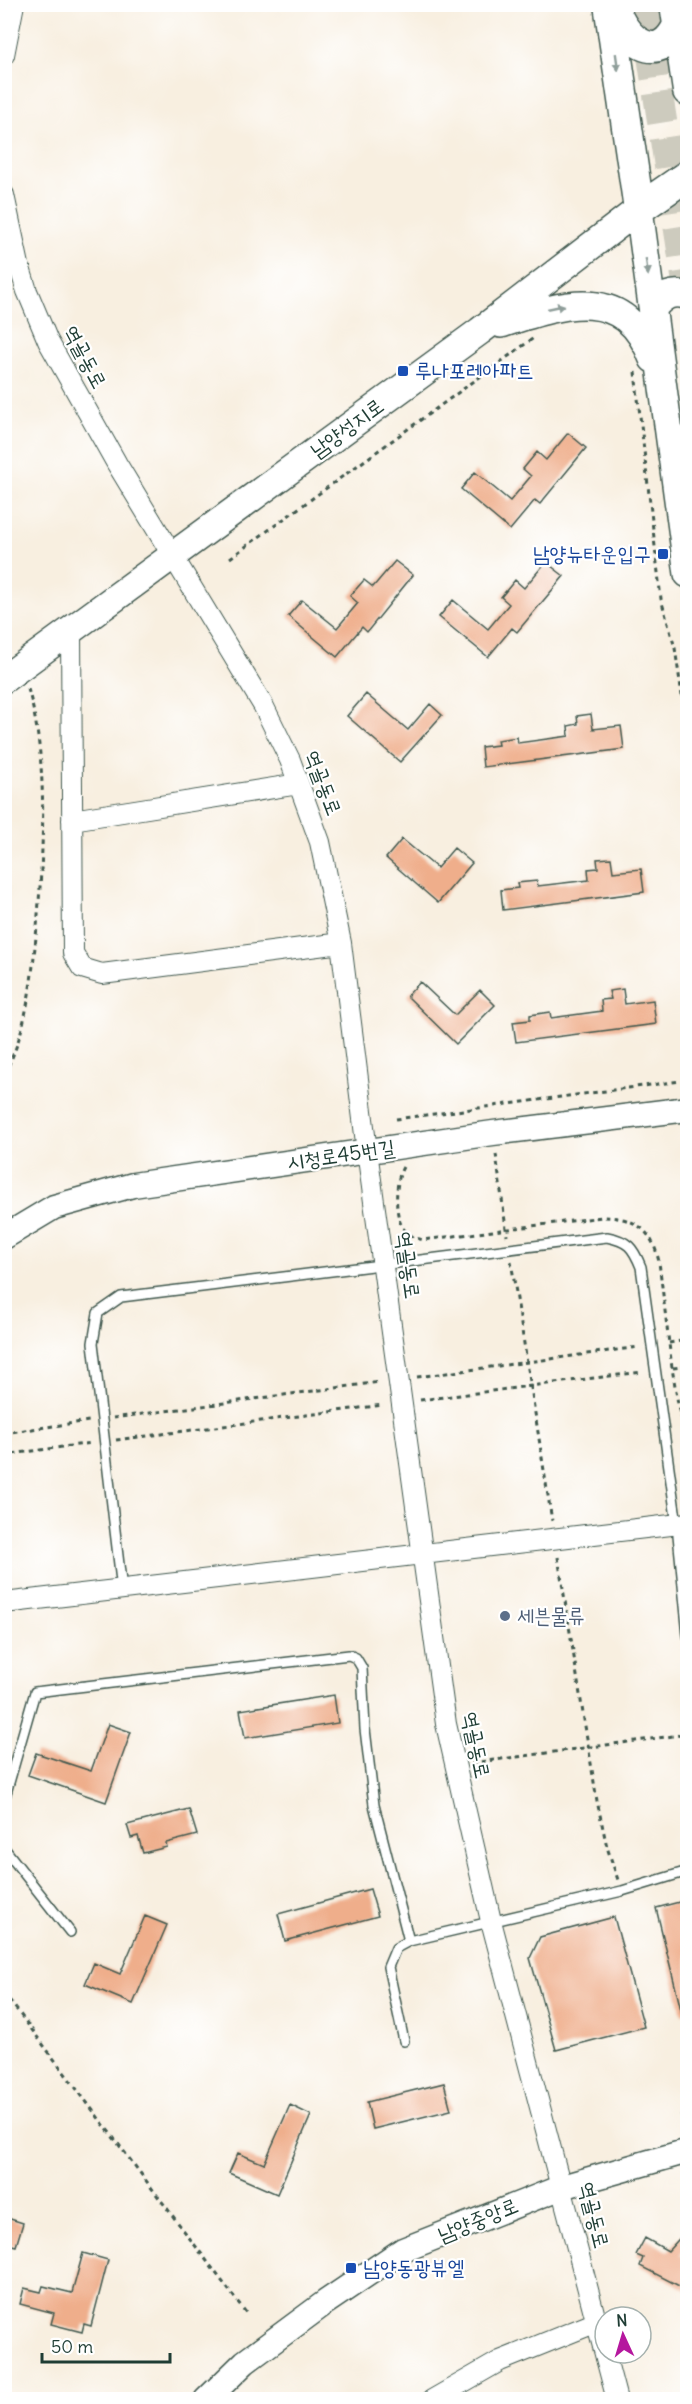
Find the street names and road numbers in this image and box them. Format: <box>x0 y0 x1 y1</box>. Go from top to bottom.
street label: 역골동로 <box>58 321 113 393</box>
street label: 남양성지로 <box>305 392 389 463</box>
street label: 역골동로 <box>299 746 348 819</box>
street label: 시청로45번길 <box>285 1134 397 1175</box>
street label: 역골동로 <box>390 1230 427 1300</box>
street label: 역골동로 <box>456 1709 497 1781</box>
street label: 역골동로 <box>573 2179 616 2251</box>
street label: 남양중앙로 <box>434 2191 522 2248</box>

